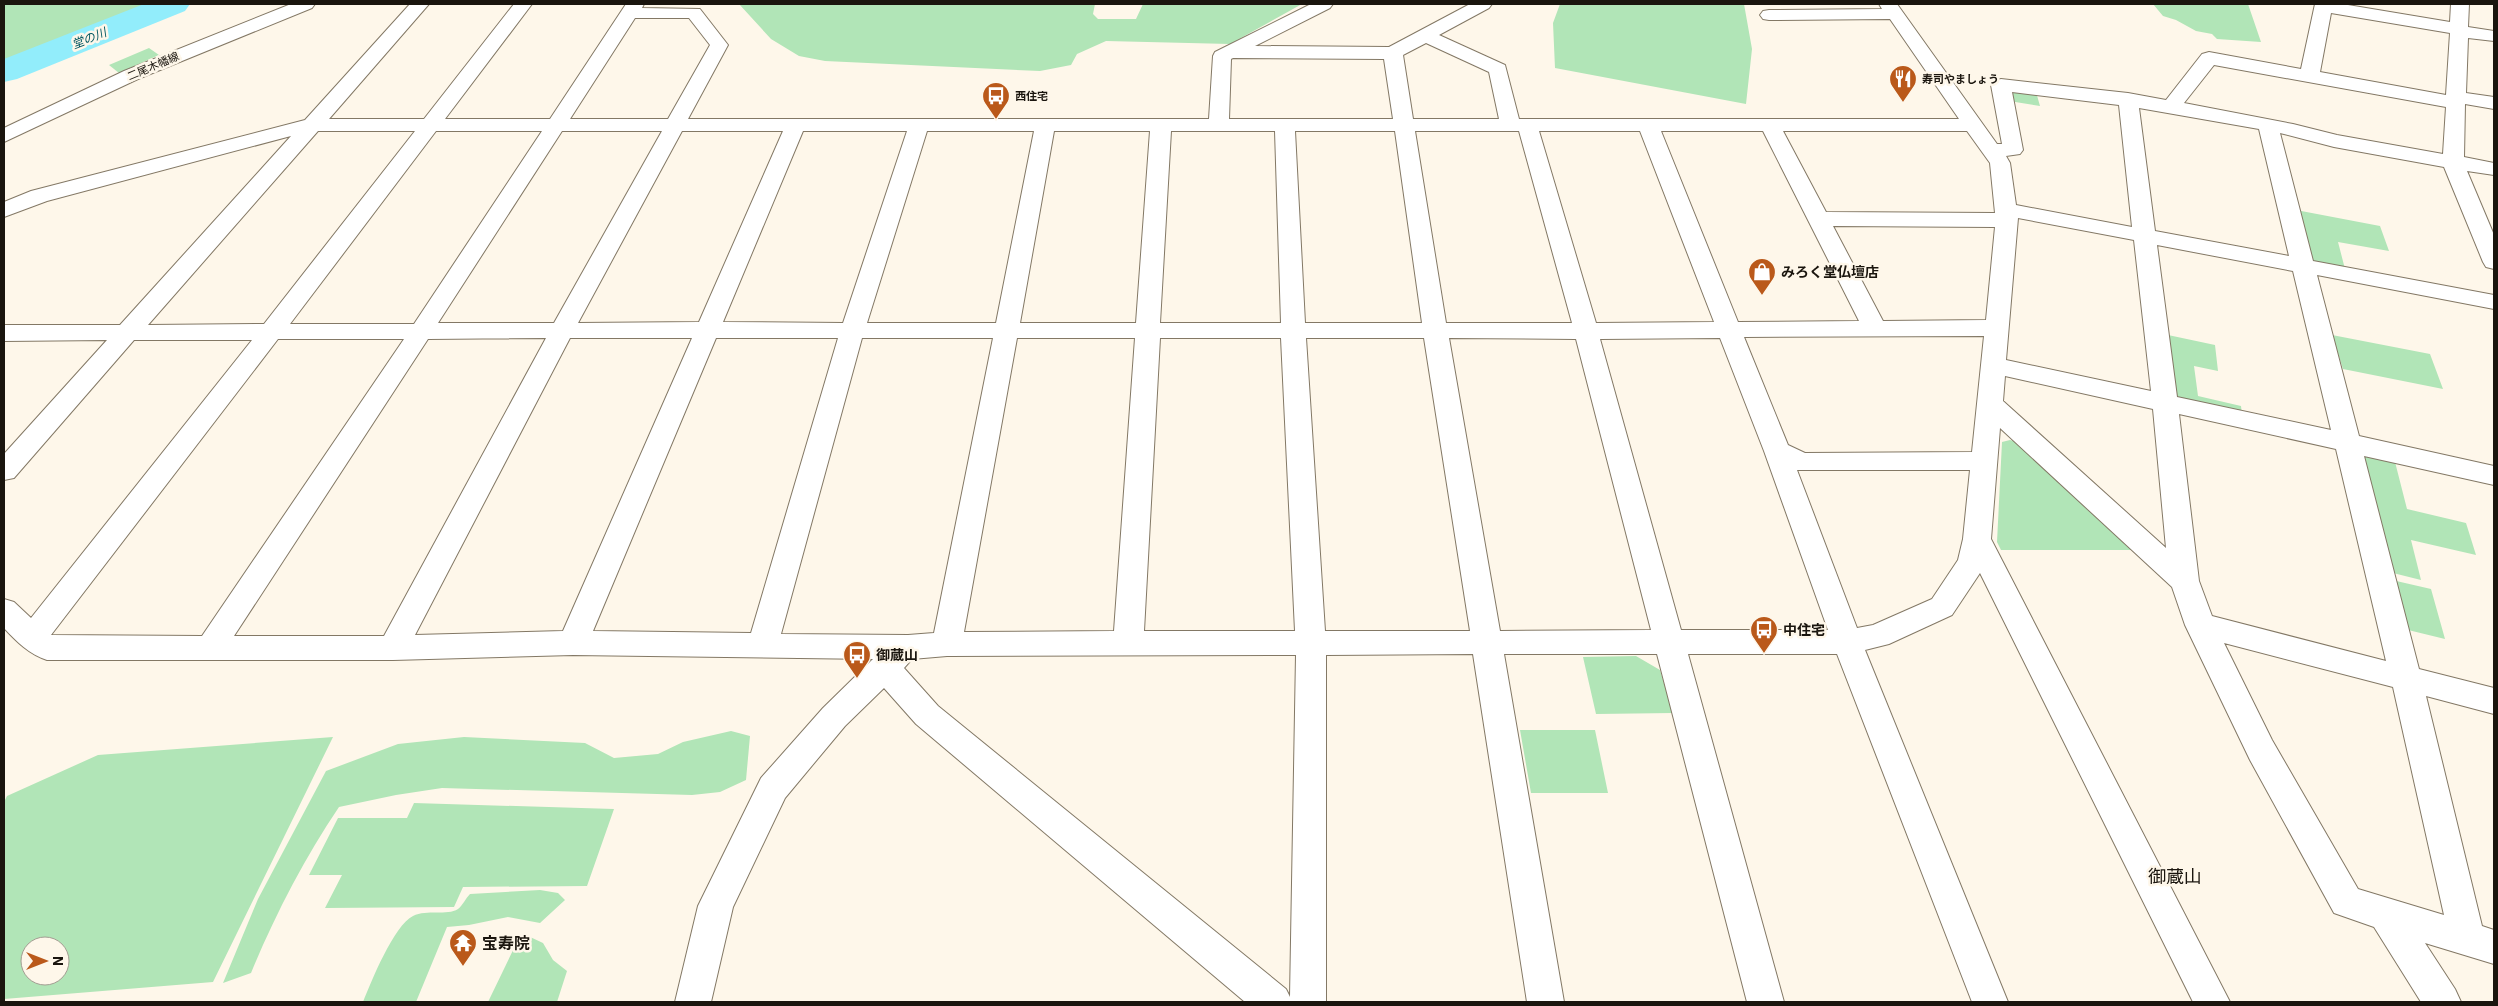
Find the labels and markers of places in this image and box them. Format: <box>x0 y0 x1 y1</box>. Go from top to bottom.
restaurant icon: 寿司やましょう <box>1888 64 1918 103</box>
place label: 寿司やましょう <box>1922 72 1999 86</box>
bus stop icon: 西住宅 <box>981 81 1011 120</box>
place label: 西住宅 <box>1015 89 1048 103</box>
shop icon: みろく堂仏壇店 <box>1747 257 1777 296</box>
place label: みろく堂仏壇店 <box>1781 263 1879 281</box>
bus stop icon: 中住宅 <box>1749 615 1779 654</box>
place label: 中住宅 <box>1783 621 1825 639</box>
bus stop icon: 御蔵山 <box>842 640 872 679</box>
place label: 御蔵山 <box>876 646 918 664</box>
temple icon: 宝寿院 <box>448 928 478 967</box>
place label: 宝寿院 <box>482 933 530 953</box>

